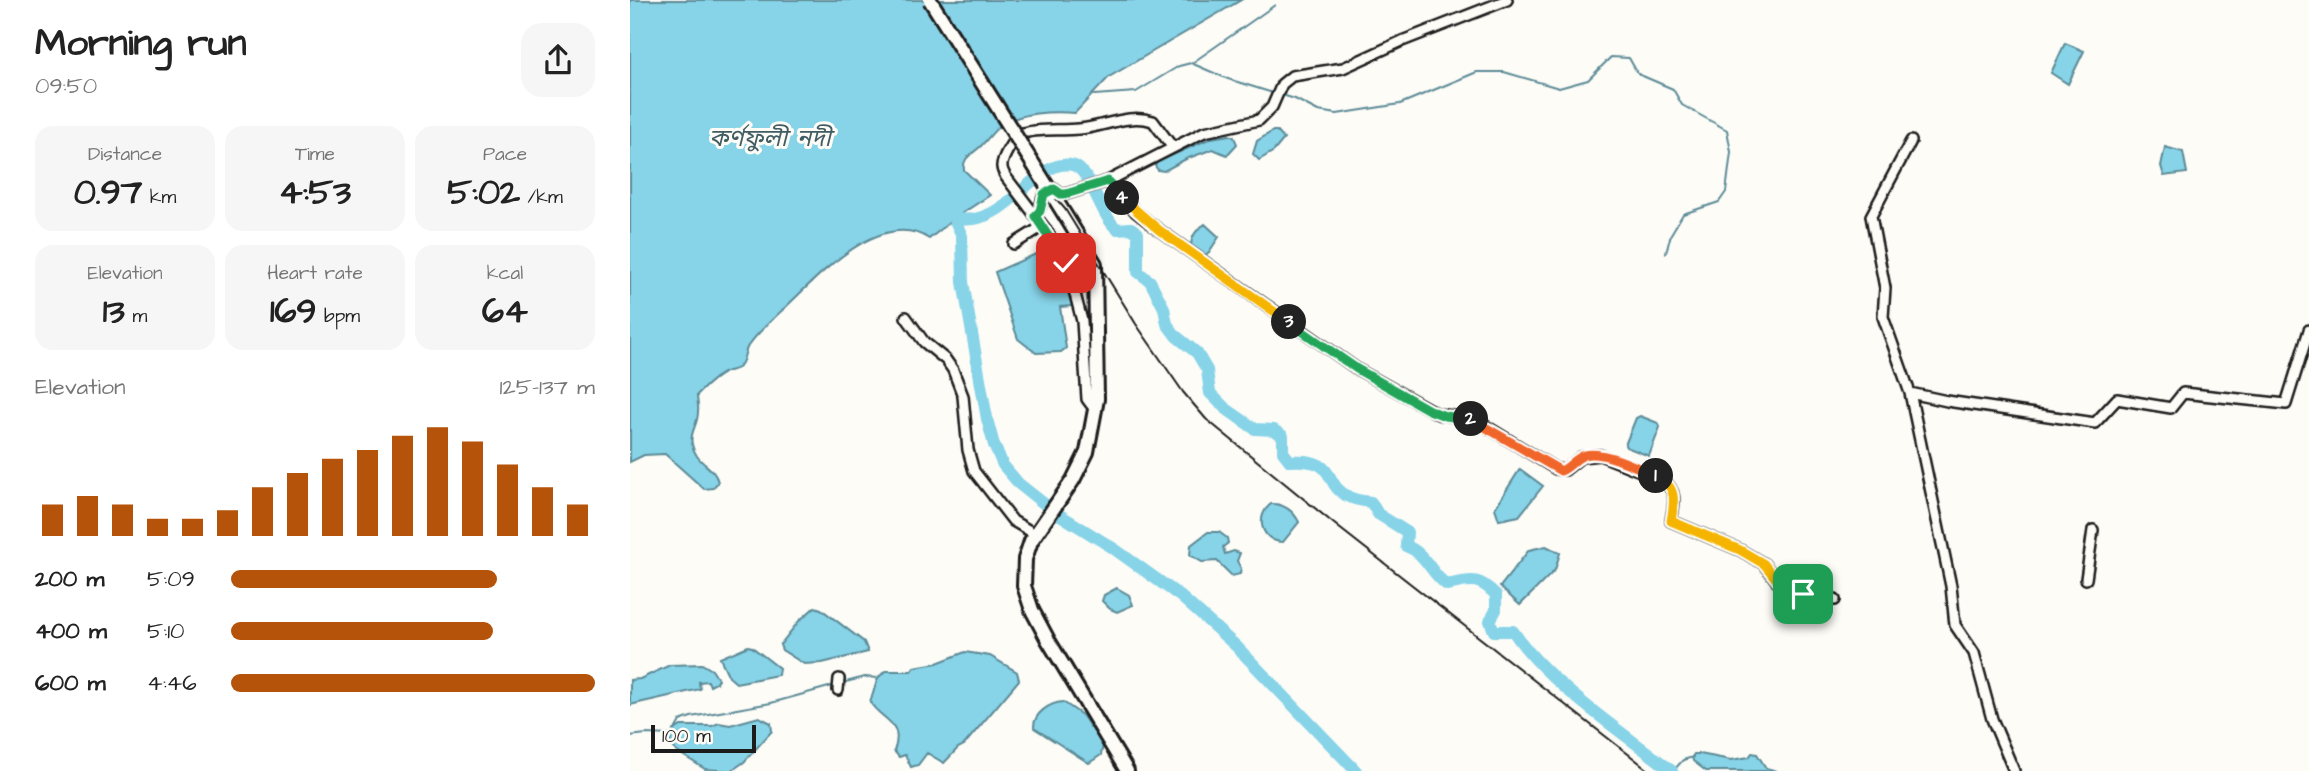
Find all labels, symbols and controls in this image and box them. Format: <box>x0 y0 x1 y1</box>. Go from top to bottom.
text: Morning run <box>35 18 247 70</box>
button: share <box>521 23 595 97</box>
text: 09:50 <box>35 70 97 102</box>
water label: কর্ণফুলী নদী <box>709 122 836 156</box>
text: Distance <box>88 141 162 168</box>
text: Time <box>295 141 335 168</box>
text: Pace <box>483 141 527 168</box>
text: 0.97 <box>74 168 142 217</box>
text: 4:53 <box>279 168 351 217</box>
text: 5:02 <box>447 168 520 217</box>
pin: 4 <box>1105 180 1140 216</box>
text: km <box>142 184 176 211</box>
text: /km <box>520 184 563 211</box>
text: 4 <box>1115 184 1128 211</box>
pin <box>1036 233 1096 293</box>
icon: check <box>1047 244 1085 282</box>
text: Elevation <box>88 260 162 287</box>
text: Heart rate <box>267 260 363 287</box>
text: kcal <box>487 260 523 287</box>
text: 13 <box>103 287 125 336</box>
text: 169 <box>270 287 316 336</box>
text: 64 <box>482 287 528 336</box>
text: m <box>125 303 147 330</box>
text: bpm <box>316 303 360 330</box>
pin: 3 <box>1272 304 1306 340</box>
text: 3 <box>1284 308 1293 335</box>
text: Elevation <box>35 371 126 403</box>
text: 125–137 m <box>500 371 595 403</box>
pin: 2 <box>1454 402 1488 436</box>
text: 2 <box>1465 405 1476 432</box>
pin: 1 <box>1639 458 1674 494</box>
text: 1 <box>1654 462 1657 489</box>
text: 200 m <box>35 563 104 595</box>
text: 5:09 <box>147 563 195 595</box>
pin <box>1773 564 1833 624</box>
icon: arrive <box>1784 575 1822 613</box>
text: 400 m <box>35 615 107 647</box>
text: 5:10 <box>147 615 185 647</box>
text: 600 m <box>35 667 106 699</box>
text: 4:46 <box>147 667 197 699</box>
scale bar <box>651 722 756 754</box>
text: 100 m <box>662 723 711 750</box>

